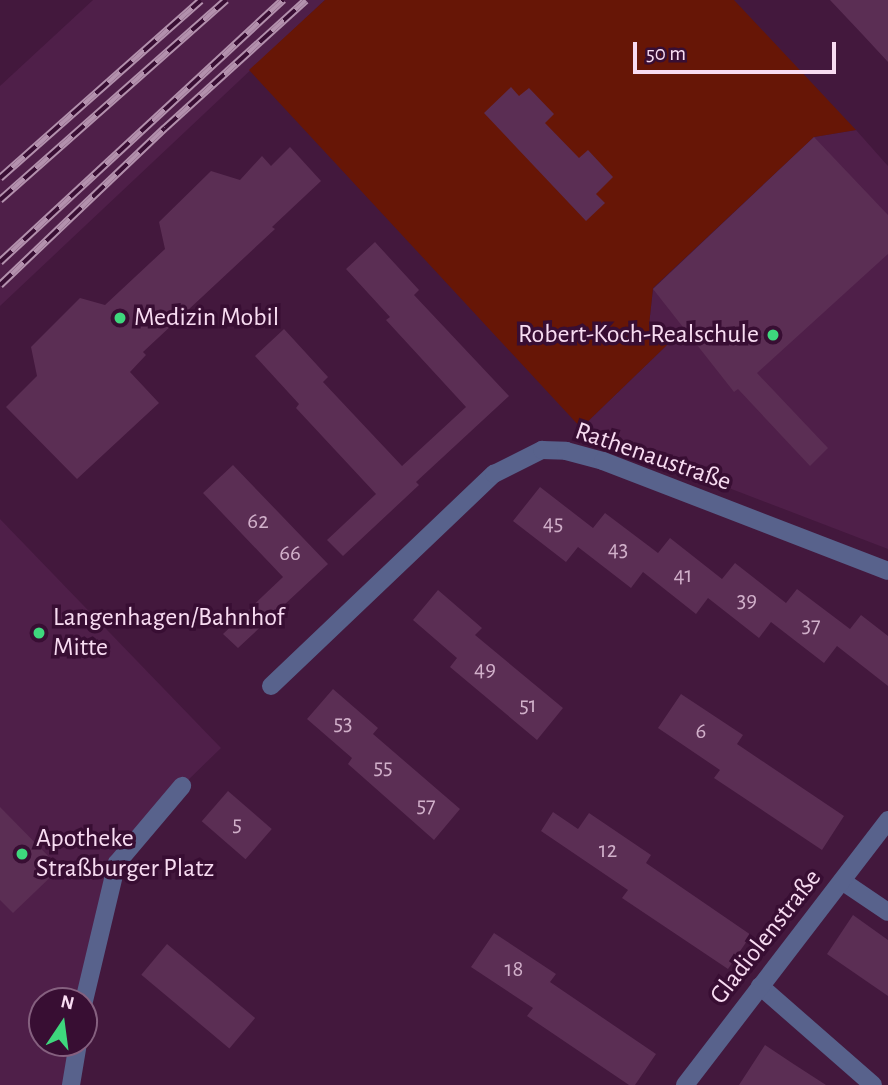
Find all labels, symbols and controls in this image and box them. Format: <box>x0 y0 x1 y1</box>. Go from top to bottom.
scale bar <box>636 28 839 72</box>
text: 50 m <box>646 43 686 64</box>
place label: Medizin Mobil <box>134 302 279 334</box>
marker: Medizin Mobil <box>112 310 128 326</box>
place label: Robert-Koch-Realschule <box>518 319 759 351</box>
marker: Robert-Koch-Realschule <box>765 327 781 343</box>
street label: Rathenaustraße <box>571 416 735 498</box>
house number: 62 <box>247 508 269 536</box>
house number: 45 <box>543 510 563 538</box>
house number: 43 <box>608 536 628 564</box>
house number: 66 <box>279 540 301 568</box>
house number: 41 <box>674 562 692 590</box>
house number: 39 <box>737 587 757 615</box>
place label: Langenhagen/Bahnhof Mitte <box>53 602 284 664</box>
house number: 37 <box>801 612 821 640</box>
marker: Langenhagen/Bahnhof Mitte <box>31 625 47 641</box>
house number: 49 <box>474 656 496 684</box>
house number: 51 <box>519 692 537 720</box>
house number: 53 <box>333 710 353 738</box>
house number: 6 <box>696 718 706 746</box>
house number: 55 <box>373 754 393 782</box>
house number: 57 <box>416 792 436 820</box>
house number: 5 <box>232 811 242 839</box>
place label: Apotheke Straßburger Platz <box>36 823 214 884</box>
house number: 12 <box>599 837 617 865</box>
marker: Apotheke Straßburger Platz <box>14 846 30 862</box>
street label: Gladiolenstraße <box>704 863 828 1011</box>
house number: 18 <box>505 956 523 984</box>
north arrow <box>28 987 98 1057</box>
text: N <box>59 992 76 1014</box>

